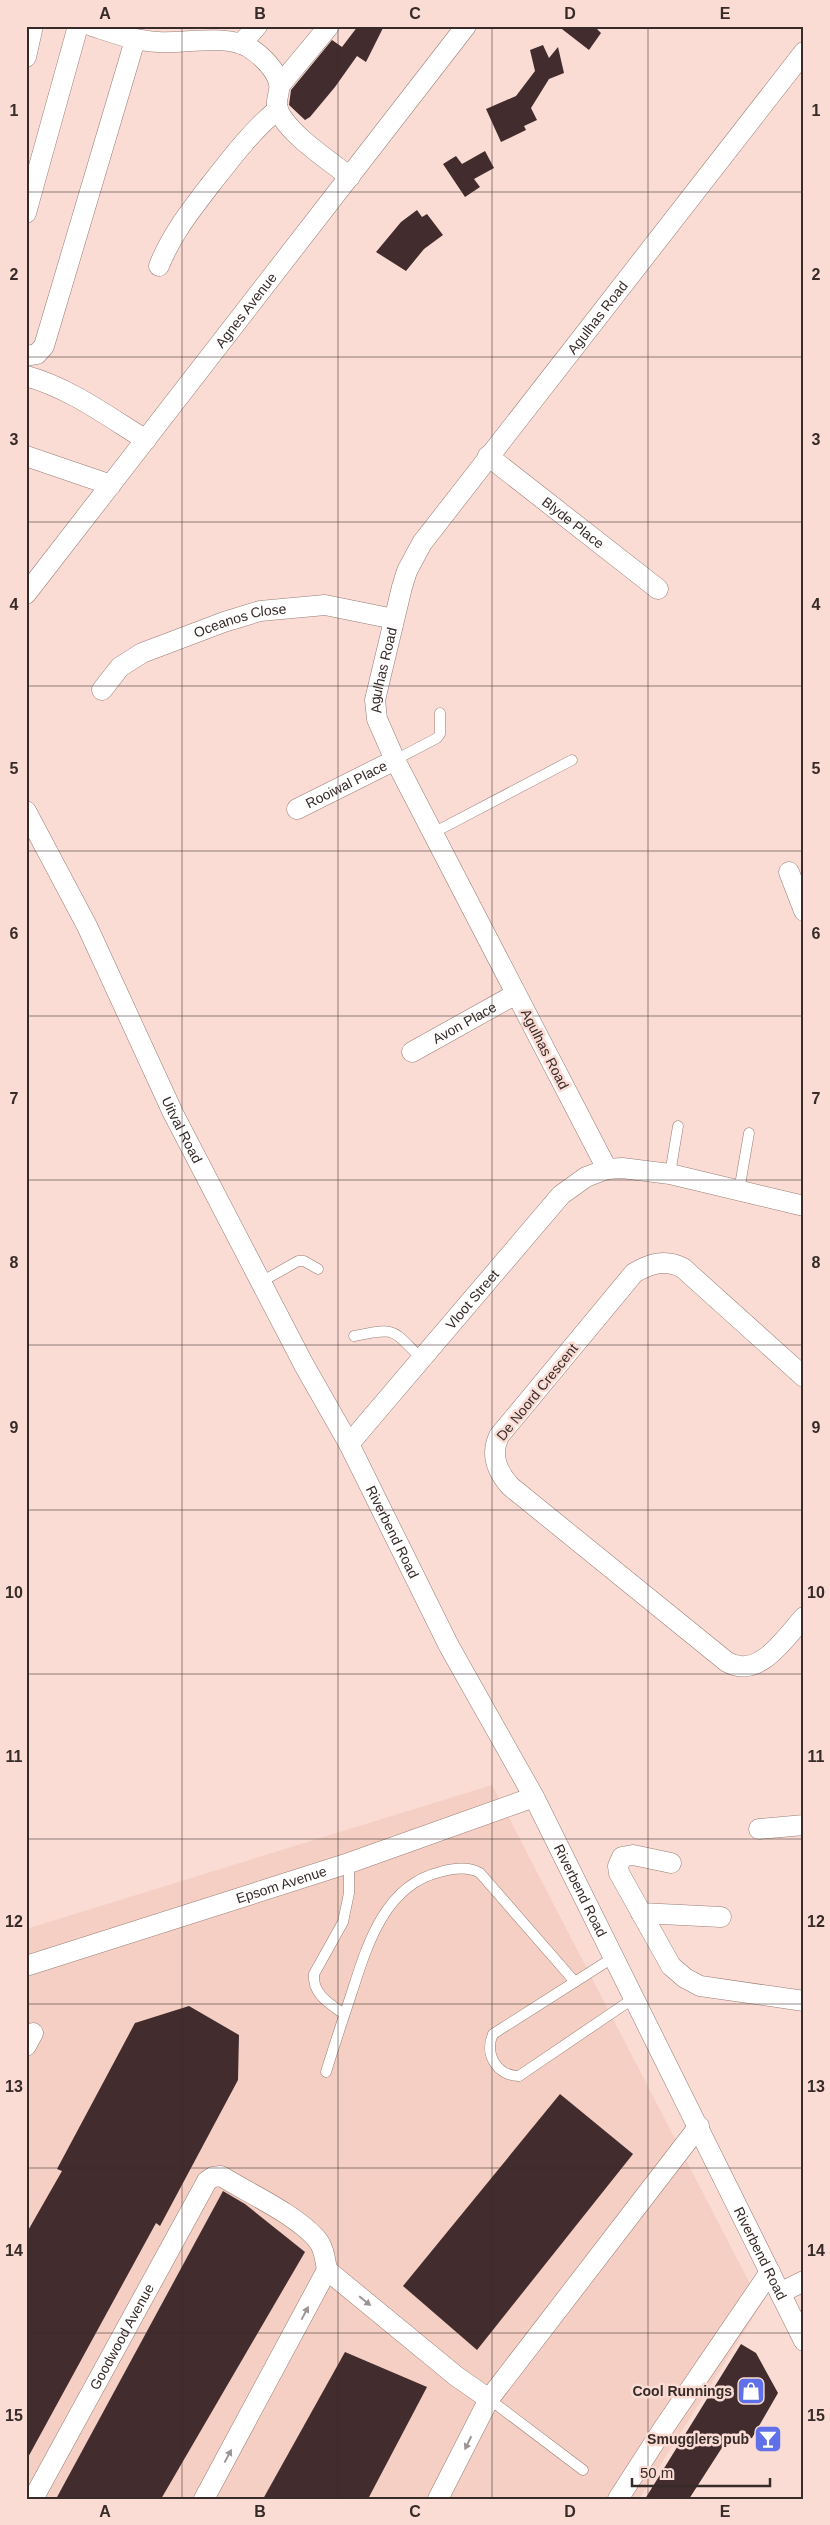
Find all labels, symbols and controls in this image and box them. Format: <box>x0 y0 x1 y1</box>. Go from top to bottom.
text: A <box>99 5 111 22</box>
text: B <box>254 5 266 22</box>
text: C <box>409 5 421 22</box>
text: D <box>564 5 576 22</box>
text: E <box>720 5 731 22</box>
text: 1 <box>10 102 19 119</box>
text: 1 <box>812 102 821 119</box>
text: 2 <box>10 266 19 283</box>
text: 2 <box>812 266 821 283</box>
street label: Agnes Avenue <box>212 270 280 351</box>
street label: Agulhas Road <box>564 278 631 357</box>
text: 3 <box>10 431 19 448</box>
text: 3 <box>812 431 821 448</box>
street label: Blyde Place <box>539 493 607 552</box>
text: 4 <box>10 596 19 613</box>
text: 4 <box>812 596 821 613</box>
street label: Oceanos Close <box>191 601 287 641</box>
street label: Agulhas Road <box>367 626 400 714</box>
street label: Rooiwal Place <box>303 757 390 811</box>
text: 5 <box>10 760 19 777</box>
text: 5 <box>812 760 821 777</box>
text: 6 <box>10 925 19 942</box>
text: 6 <box>812 925 821 942</box>
street label: Avon Place <box>430 998 499 1047</box>
street label: Agulhas Road <box>518 1006 572 1092</box>
text: 7 <box>10 1090 19 1107</box>
text: 7 <box>812 1090 821 1107</box>
street label: Uitval Road <box>159 1094 206 1166</box>
text: 8 <box>10 1254 19 1271</box>
text: 8 <box>812 1254 821 1271</box>
street label: Vloot Street <box>442 1266 502 1332</box>
street label: De Noord Crescent <box>493 1340 581 1444</box>
text: 9 <box>10 1419 19 1436</box>
text: 9 <box>812 1419 821 1436</box>
street label: Riverbend Road <box>363 1483 422 1581</box>
text: 10 <box>5 1584 23 1601</box>
text: 10 <box>807 1584 825 1601</box>
text: 11 <box>6 1748 23 1765</box>
text: 11 <box>808 1748 825 1765</box>
street label: Riverbend Road <box>551 1842 610 1939</box>
street label: Epsom Avenue <box>234 1863 329 1906</box>
text: 12 <box>5 1913 23 1930</box>
text: 12 <box>807 1913 825 1930</box>
text: 13 <box>5 2078 23 2095</box>
text: 13 <box>807 2078 825 2095</box>
street label: Riverbend Road <box>731 2204 790 2302</box>
text: 14 <box>5 2242 23 2259</box>
text: 14 <box>807 2242 825 2259</box>
street label: Goodwood Avenue <box>86 2281 157 2392</box>
one-way arrow <box>358 2296 371 2307</box>
one-way arrow <box>301 2306 309 2320</box>
shop icon: Cool Runnings <box>736 2376 766 2406</box>
place label: Cool Runnings <box>632 2383 732 2399</box>
text: 15 <box>5 2407 23 2424</box>
text: 15 <box>807 2407 825 2424</box>
bar icon: Smugglers pub <box>753 2424 783 2454</box>
place label: Smugglers pub <box>647 2431 749 2447</box>
one-way arrow <box>463 2436 471 2450</box>
one-way arrow <box>224 2449 232 2463</box>
scale bar <box>632 2455 770 2487</box>
text: 50 m <box>640 2464 673 2481</box>
text: A <box>99 2503 111 2520</box>
text: B <box>254 2503 266 2520</box>
text: C <box>409 2503 421 2520</box>
text: D <box>564 2503 576 2520</box>
text: E <box>720 2503 731 2520</box>

